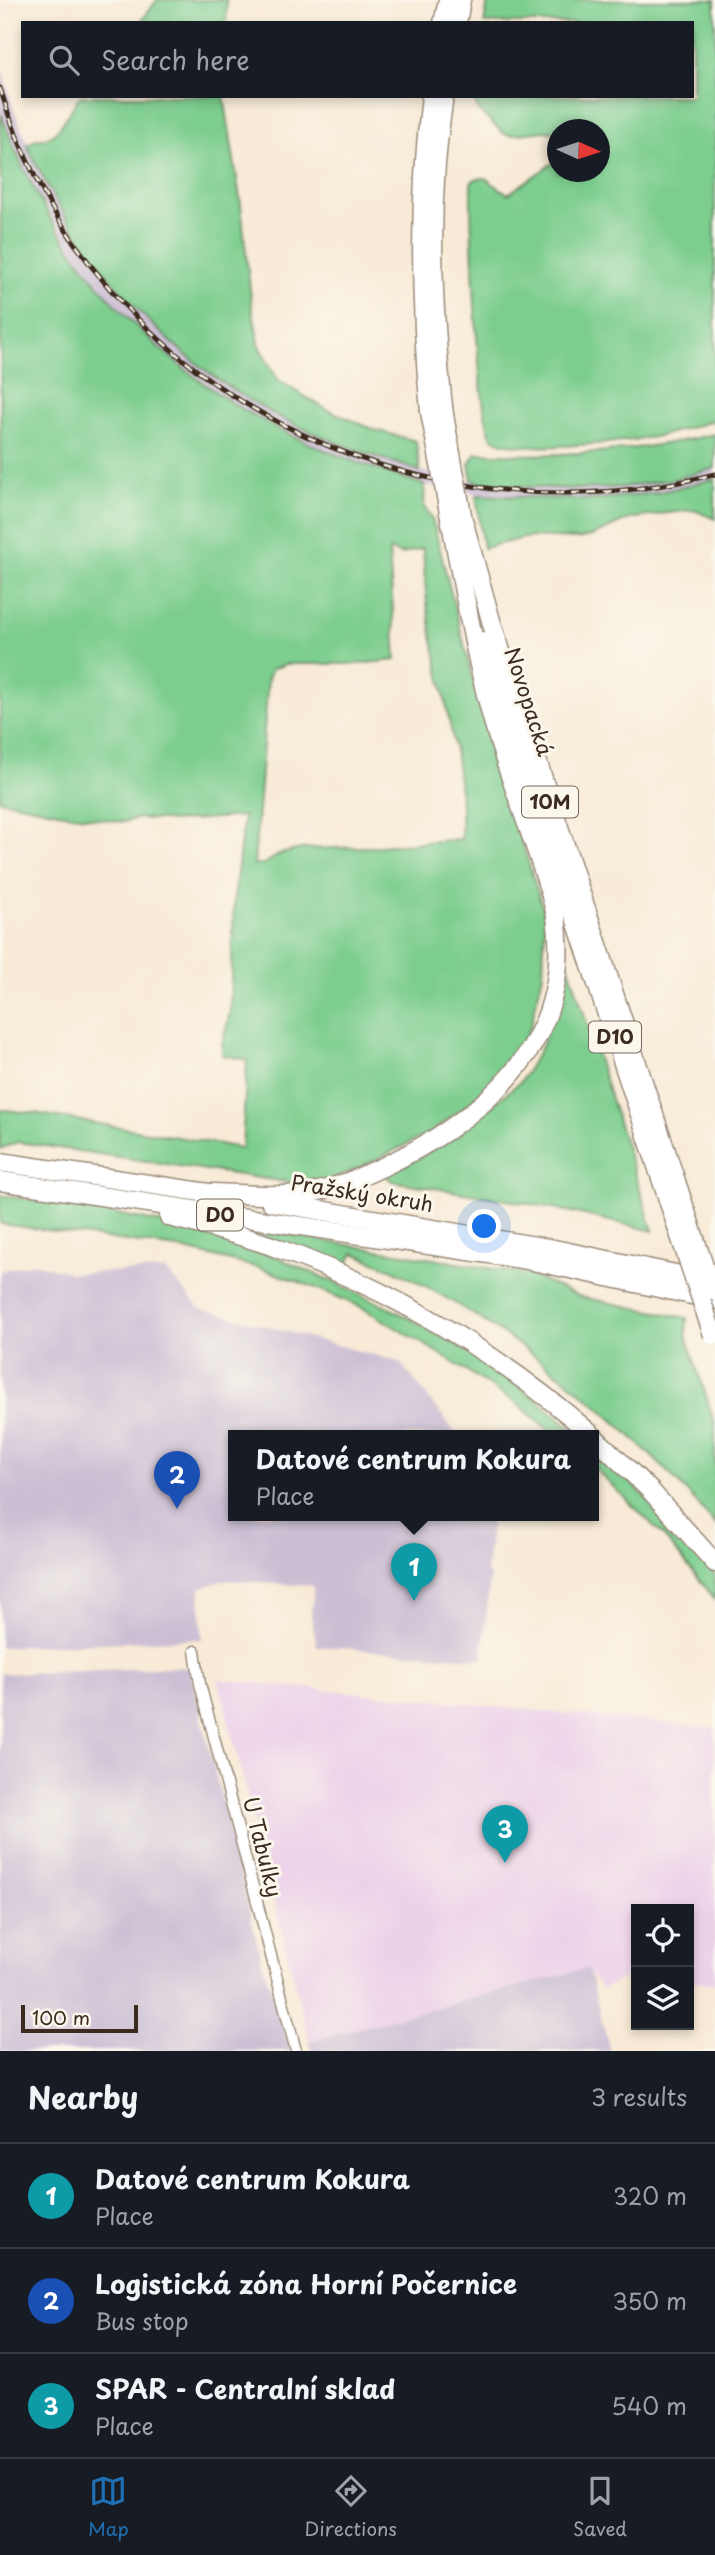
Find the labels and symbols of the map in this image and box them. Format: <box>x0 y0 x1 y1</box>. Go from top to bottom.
north arrow <box>547 119 610 182</box>
street label: Novopacká <box>497 643 563 760</box>
road number: 10M <box>522 786 578 818</box>
road number: D10 <box>589 1021 641 1052</box>
street label: Pražský okruh <box>289 1165 436 1219</box>
road number: D0 <box>197 1200 243 1231</box>
your location <box>467 1209 501 1243</box>
pin: 2 <box>154 1451 200 1509</box>
pin: 1 <box>391 1543 437 1601</box>
street label: U Tabulky <box>236 1793 292 1900</box>
pin: 3 <box>482 1805 528 1863</box>
scale bar <box>21 2002 138 2034</box>

